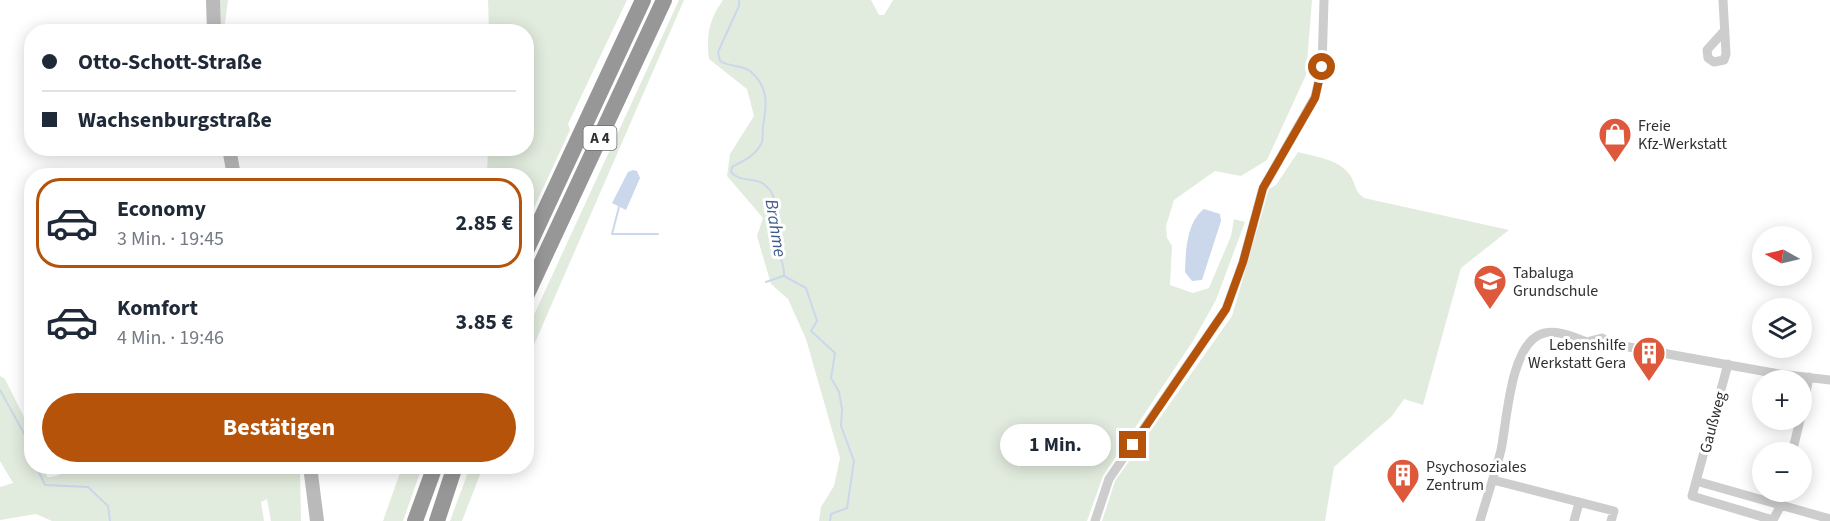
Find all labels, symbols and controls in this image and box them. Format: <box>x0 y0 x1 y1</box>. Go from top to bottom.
text: Otto-Schott-Straße <box>78 46 262 78</box>
route start <box>1308 53 1335 80</box>
text: Wachsenburgstraße <box>78 104 272 136</box>
place label: Freie Kfz-Werkstatt <box>1638 115 1727 155</box>
shop icon: Freie Kfz-Werkstatt <box>1597 116 1633 163</box>
road number: A 4 <box>584 126 616 150</box>
text: Economy <box>117 193 206 225</box>
icon: car <box>45 196 99 250</box>
water label: Brahme <box>759 197 792 259</box>
text: 2.85 € <box>456 207 513 239</box>
text: 3 Min. · 19:45 <box>117 225 224 253</box>
north arrow <box>1752 226 1812 286</box>
map controls <box>1752 226 1812 502</box>
place label: Tabaluga Grundschule <box>1513 262 1598 302</box>
school or university icon: Tabaluga Grundschule <box>1472 263 1508 310</box>
text: Komfort <box>117 292 198 324</box>
icon: car <box>45 295 99 349</box>
button: layers <box>1752 298 1812 358</box>
text: 3.85 € <box>456 306 513 338</box>
text: 4 Min. · 19:46 <box>117 324 224 352</box>
place label: Lebenshilfe Werkstatt Gera <box>1528 334 1626 374</box>
building icon: Lebenshilfe Werkstatt Gera <box>1631 335 1667 382</box>
button: + <box>1752 370 1812 430</box>
street label: Gaußweg <box>1694 389 1732 456</box>
button: Bestätigen <box>42 393 516 462</box>
callout: 1 Min. <box>1001 424 1112 466</box>
text: 1 Min. <box>1029 431 1082 459</box>
route end <box>1119 431 1146 458</box>
button: − <box>1752 442 1812 502</box>
place label: Psychosoziales Zentrum <box>1426 456 1527 496</box>
building icon: Psychosoziales Zentrum <box>1385 457 1421 504</box>

